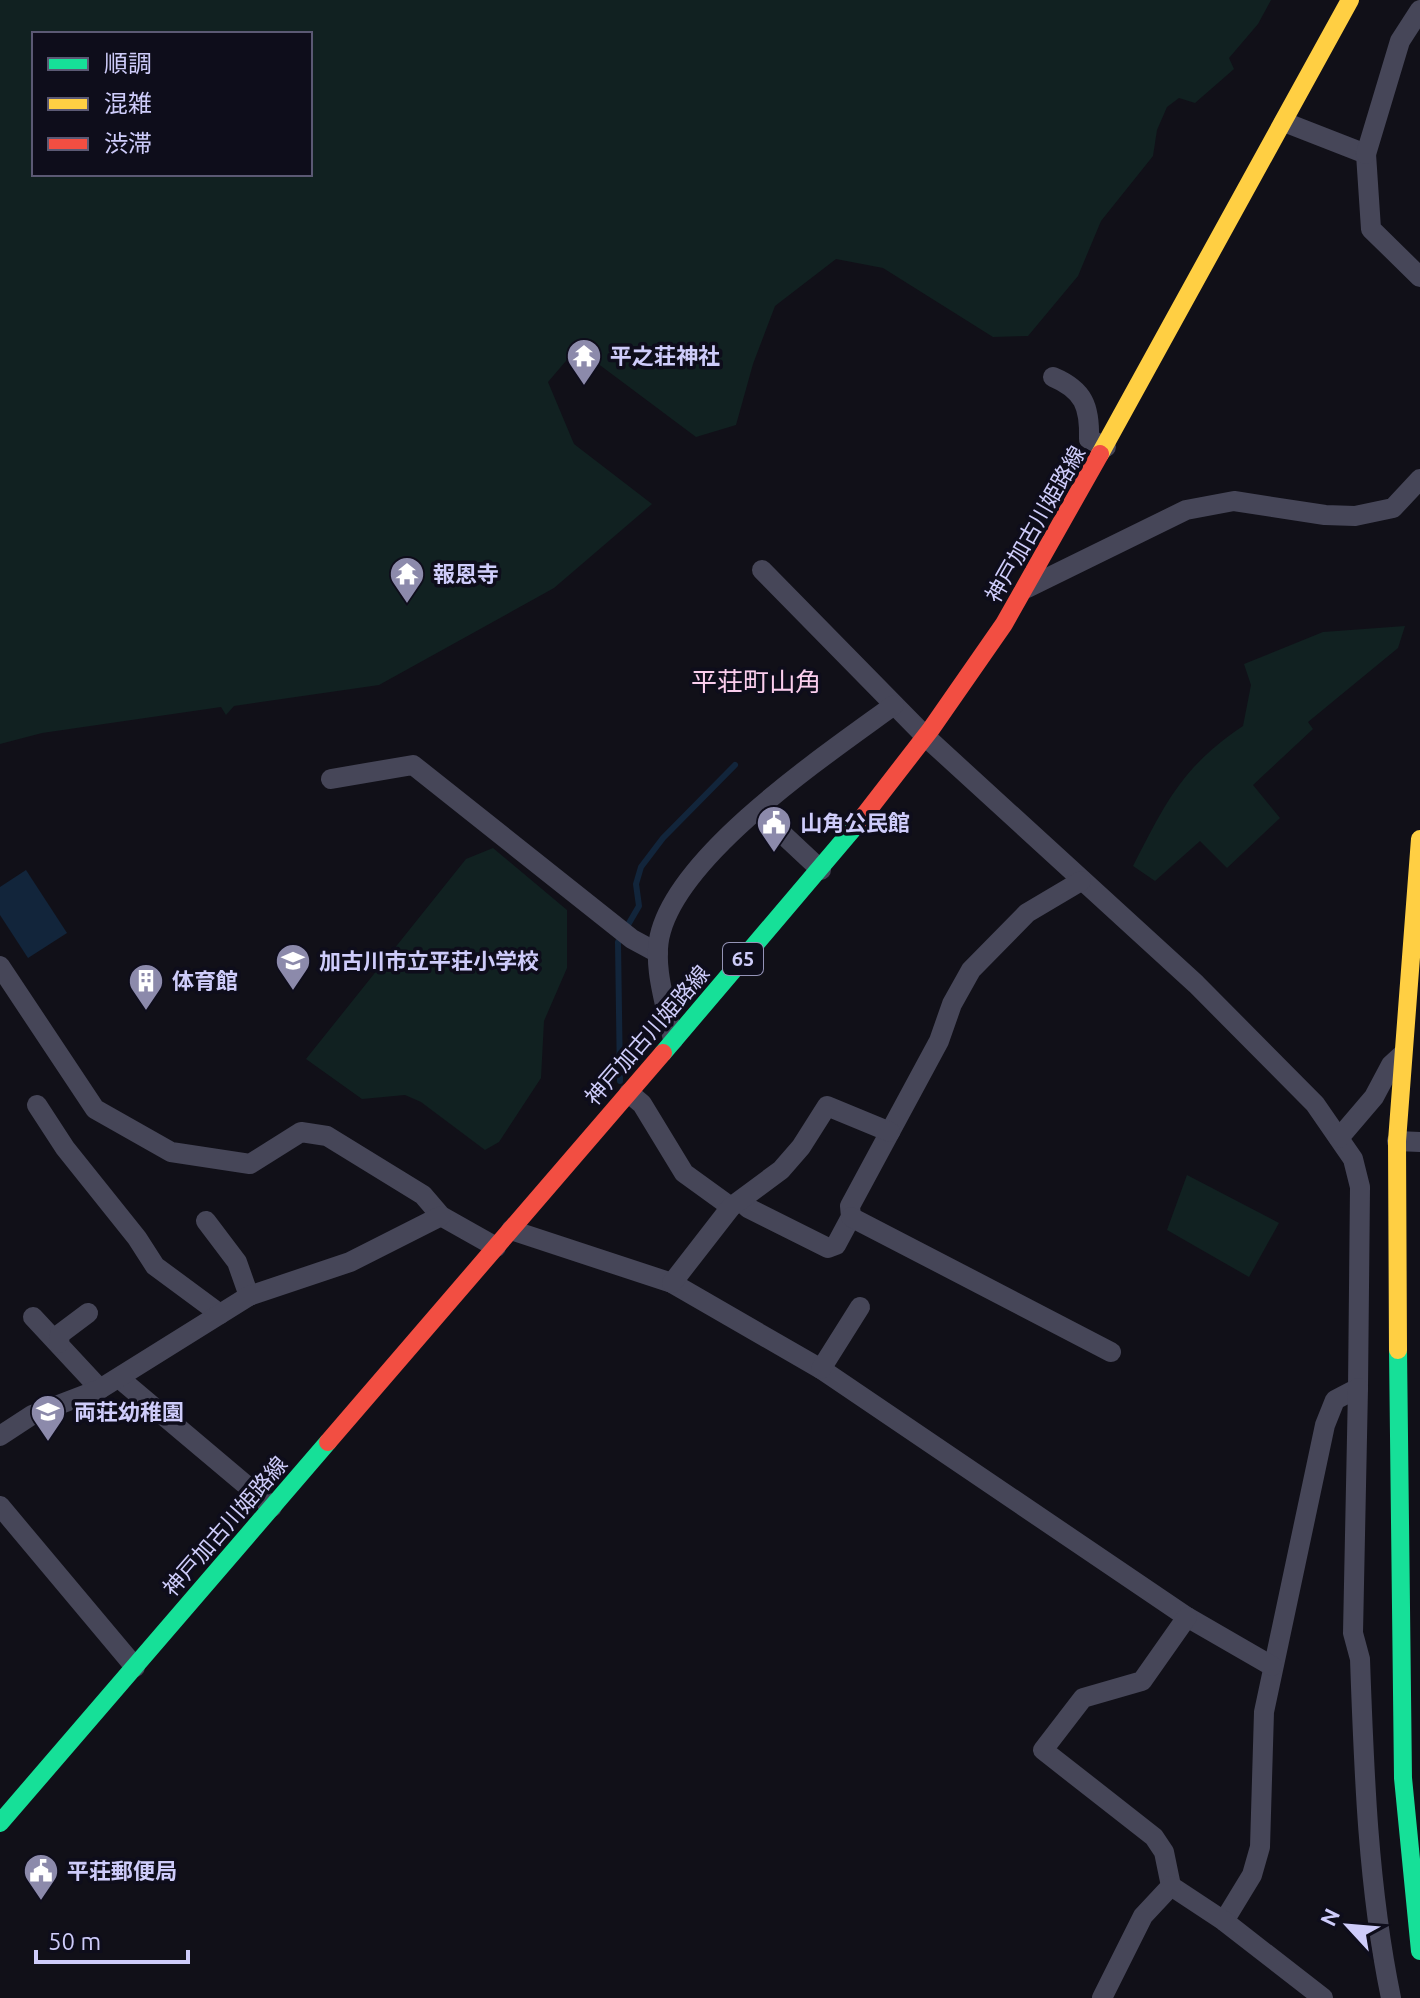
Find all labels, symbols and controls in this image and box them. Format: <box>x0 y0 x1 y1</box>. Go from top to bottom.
legend <box>32 32 312 176</box>
text: 順調 <box>104 50 152 77</box>
text: 混雑 <box>104 90 152 117</box>
text: 渋滞 <box>104 130 152 157</box>
temple icon: 平之荘神社 <box>565 337 603 387</box>
place label: 平之荘神社 <box>610 343 720 368</box>
street label: 神戸加古川姫路線 <box>980 441 1089 606</box>
temple icon: 報恩寺 <box>388 555 426 605</box>
place label: 報恩寺 <box>433 561 499 586</box>
district label: 平荘町山角 <box>691 667 821 696</box>
public building icon: 山角公民館 <box>755 804 793 854</box>
place label: 山角公民館 <box>800 810 910 835</box>
school or university icon: 加古川市立平荘小学校 <box>274 942 312 992</box>
road number: 65 <box>723 943 763 975</box>
place label: 加古川市立平荘小学校 <box>319 948 539 973</box>
street label: 神戸加古川姫路線 <box>579 960 714 1109</box>
building icon: 体育館 <box>127 962 165 1012</box>
place label: 体育館 <box>172 968 238 993</box>
school or university icon: 両荘幼稚園 <box>29 1393 67 1443</box>
place label: 両荘幼稚園 <box>74 1399 184 1424</box>
street label: 神戸加古川姫路線 <box>157 1451 292 1600</box>
public building icon: 平荘郵便局 <box>22 1852 60 1902</box>
place label: 平荘郵便局 <box>67 1858 177 1883</box>
north arrow <box>1308 1886 1388 1966</box>
text: N <box>1315 1904 1344 1930</box>
scale bar <box>36 1914 188 1964</box>
text: 50 m <box>48 1928 101 1955</box>

